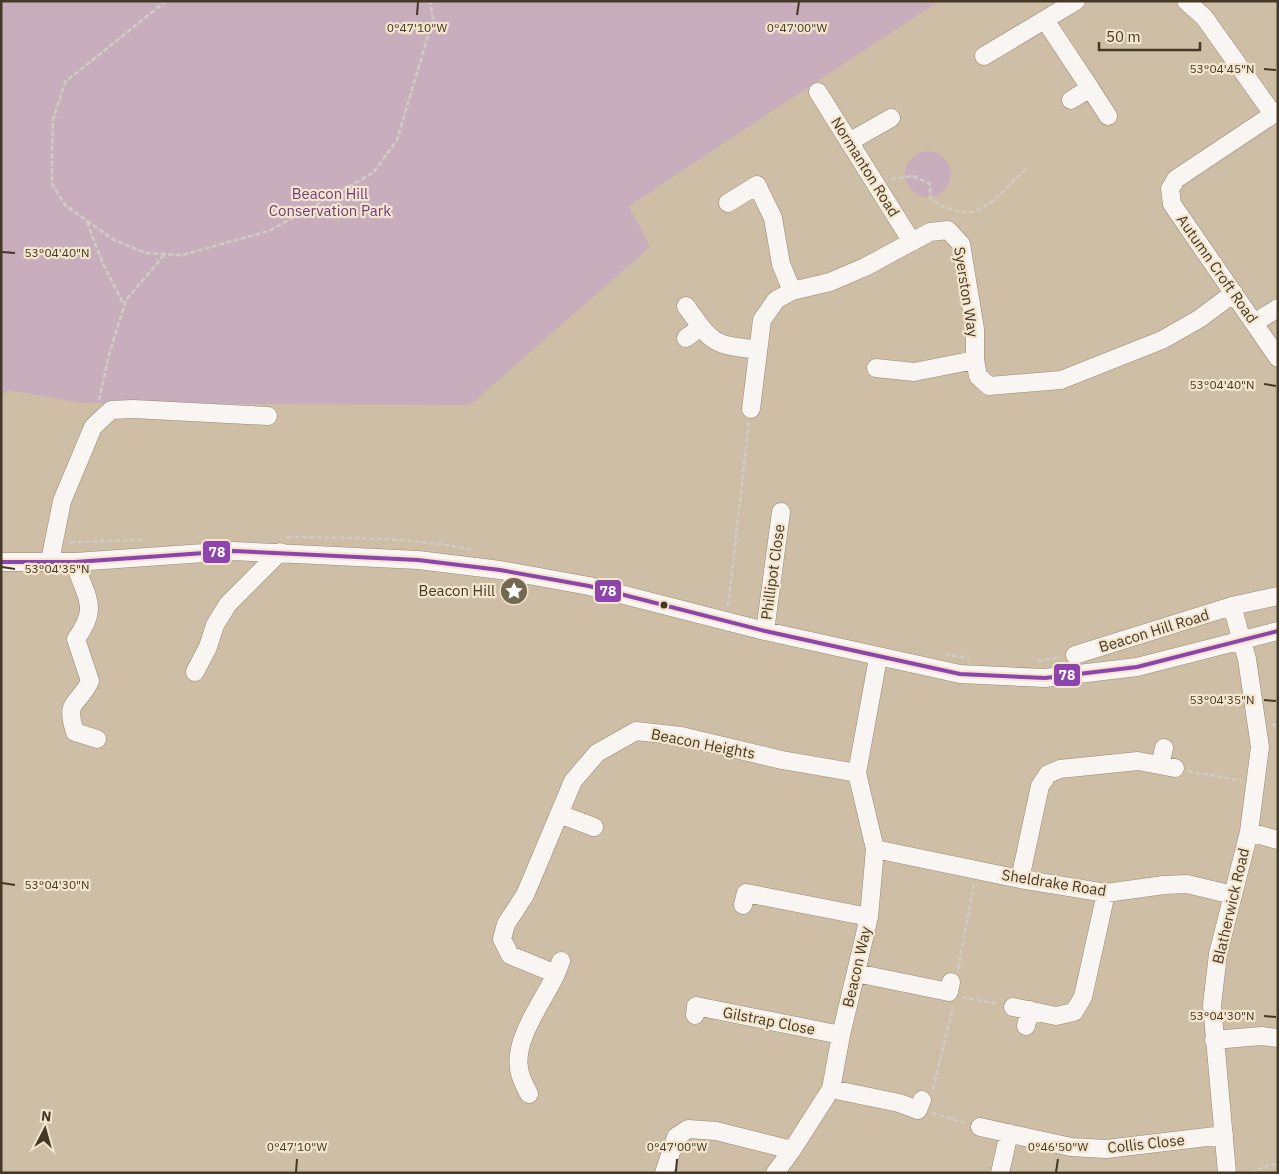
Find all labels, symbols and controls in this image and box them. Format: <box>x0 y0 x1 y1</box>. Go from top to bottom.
text: 0°47'10"W <box>387 20 448 35</box>
text: 0°47'00"W <box>767 20 828 35</box>
scale bar <box>1099 20 1200 52</box>
text: 50 m <box>1106 27 1141 46</box>
text: 53°04'45"N <box>1189 61 1255 76</box>
street label: Normanton Road <box>827 113 904 220</box>
park label: Beacon Hill Conservation Park <box>269 184 391 220</box>
street label: Autumn Croft Road <box>1173 211 1262 327</box>
text: 53°04'40"N <box>24 245 90 260</box>
street label: Syerston Way <box>950 245 983 339</box>
text: 53°04'40"N <box>1189 377 1255 392</box>
street label: Phillipot Close <box>756 523 789 621</box>
line badge: 78 <box>202 540 231 564</box>
text: 78 <box>209 543 225 561</box>
text: 53°04'35"N <box>24 561 90 576</box>
place icon: Beacon Hill <box>499 576 529 606</box>
line badge: 78 <box>594 579 622 603</box>
place label: Beacon Hill <box>419 581 495 600</box>
text: 78 <box>600 582 616 600</box>
unlabelled marker <box>659 600 669 610</box>
street label: Beacon Hill Road <box>1096 605 1211 656</box>
line badge: 78 <box>1053 663 1081 687</box>
text: 78 <box>1059 666 1075 684</box>
text: 53°04'35"N <box>1189 692 1255 707</box>
street label: Beacon Heights <box>649 724 757 763</box>
street label: Blatherwick Road <box>1208 846 1253 966</box>
street label: Sheldrake Road <box>1000 865 1108 900</box>
text: 53°04'30"N <box>24 877 90 892</box>
street label: Beacon Way <box>838 924 875 1009</box>
street label: Gilstrap Close <box>721 1002 817 1039</box>
text: 53°04'30"N <box>1189 1008 1255 1023</box>
north arrow <box>20 1104 70 1154</box>
text: N <box>40 1107 52 1126</box>
street label: Collis Close <box>1106 1130 1186 1157</box>
text: 0°47'10"W <box>267 1139 328 1154</box>
text: 0°47'00"W <box>647 1139 708 1154</box>
text: 0°46'50"W <box>1028 1139 1089 1154</box>

